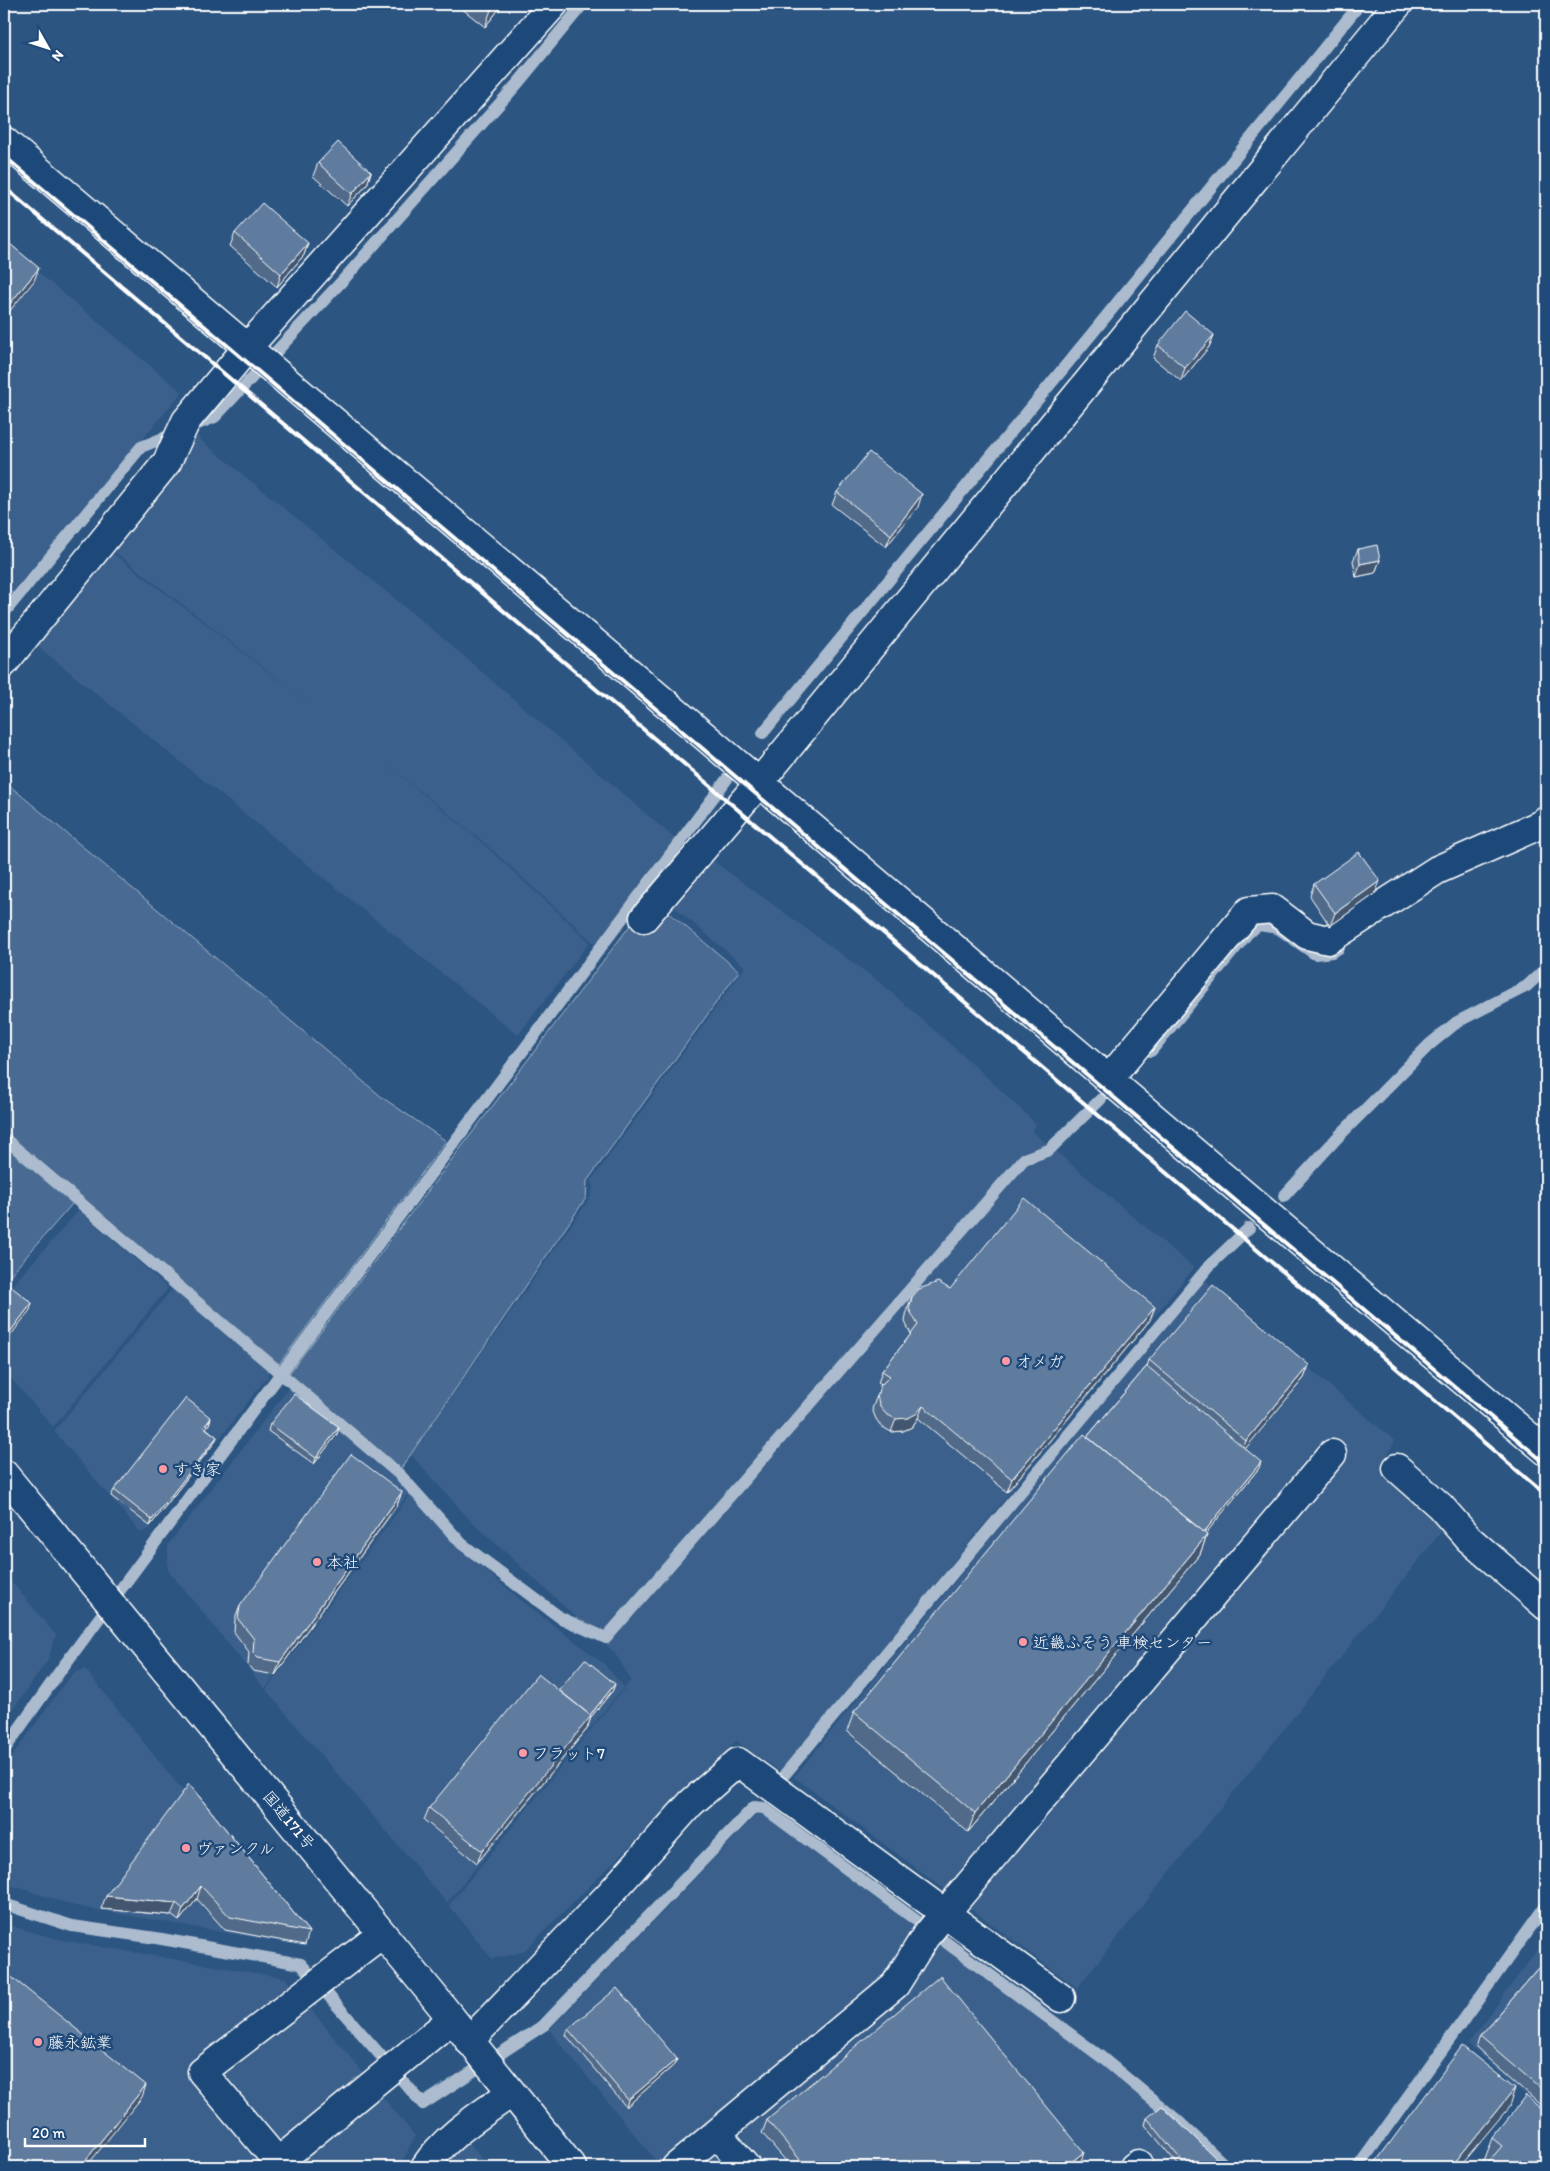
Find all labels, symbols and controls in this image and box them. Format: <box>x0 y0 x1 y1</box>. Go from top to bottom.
north arrow <box>22 22 72 72</box>
text: N <box>48 47 67 65</box>
place label: オメガ <box>1016 1352 1064 1371</box>
marker: オメガ <box>1000 1355 1012 1367</box>
place label: すき家 <box>173 1460 221 1479</box>
marker: すき家 <box>157 1463 169 1475</box>
place label: 本社 <box>327 1553 359 1572</box>
marker: 本社 <box>311 1556 323 1568</box>
place label: 近畿ふそう 車検センター <box>1033 1633 1212 1652</box>
marker: 近畿ふそう 車検センター <box>1017 1636 1029 1648</box>
place label: フラット7 <box>533 1744 605 1763</box>
marker: フラット7 <box>517 1747 529 1759</box>
street label: 国道171号 <box>259 1787 319 1853</box>
place label: ヴァンクル <box>196 1839 275 1858</box>
marker: ヴァンクル <box>180 1842 192 1854</box>
place label: 藤永鉱業 <box>48 2033 112 2052</box>
marker: 藤永鉱業 <box>32 2036 44 2048</box>
scale bar <box>25 2116 145 2148</box>
text: 20 m <box>32 2124 66 2142</box>

